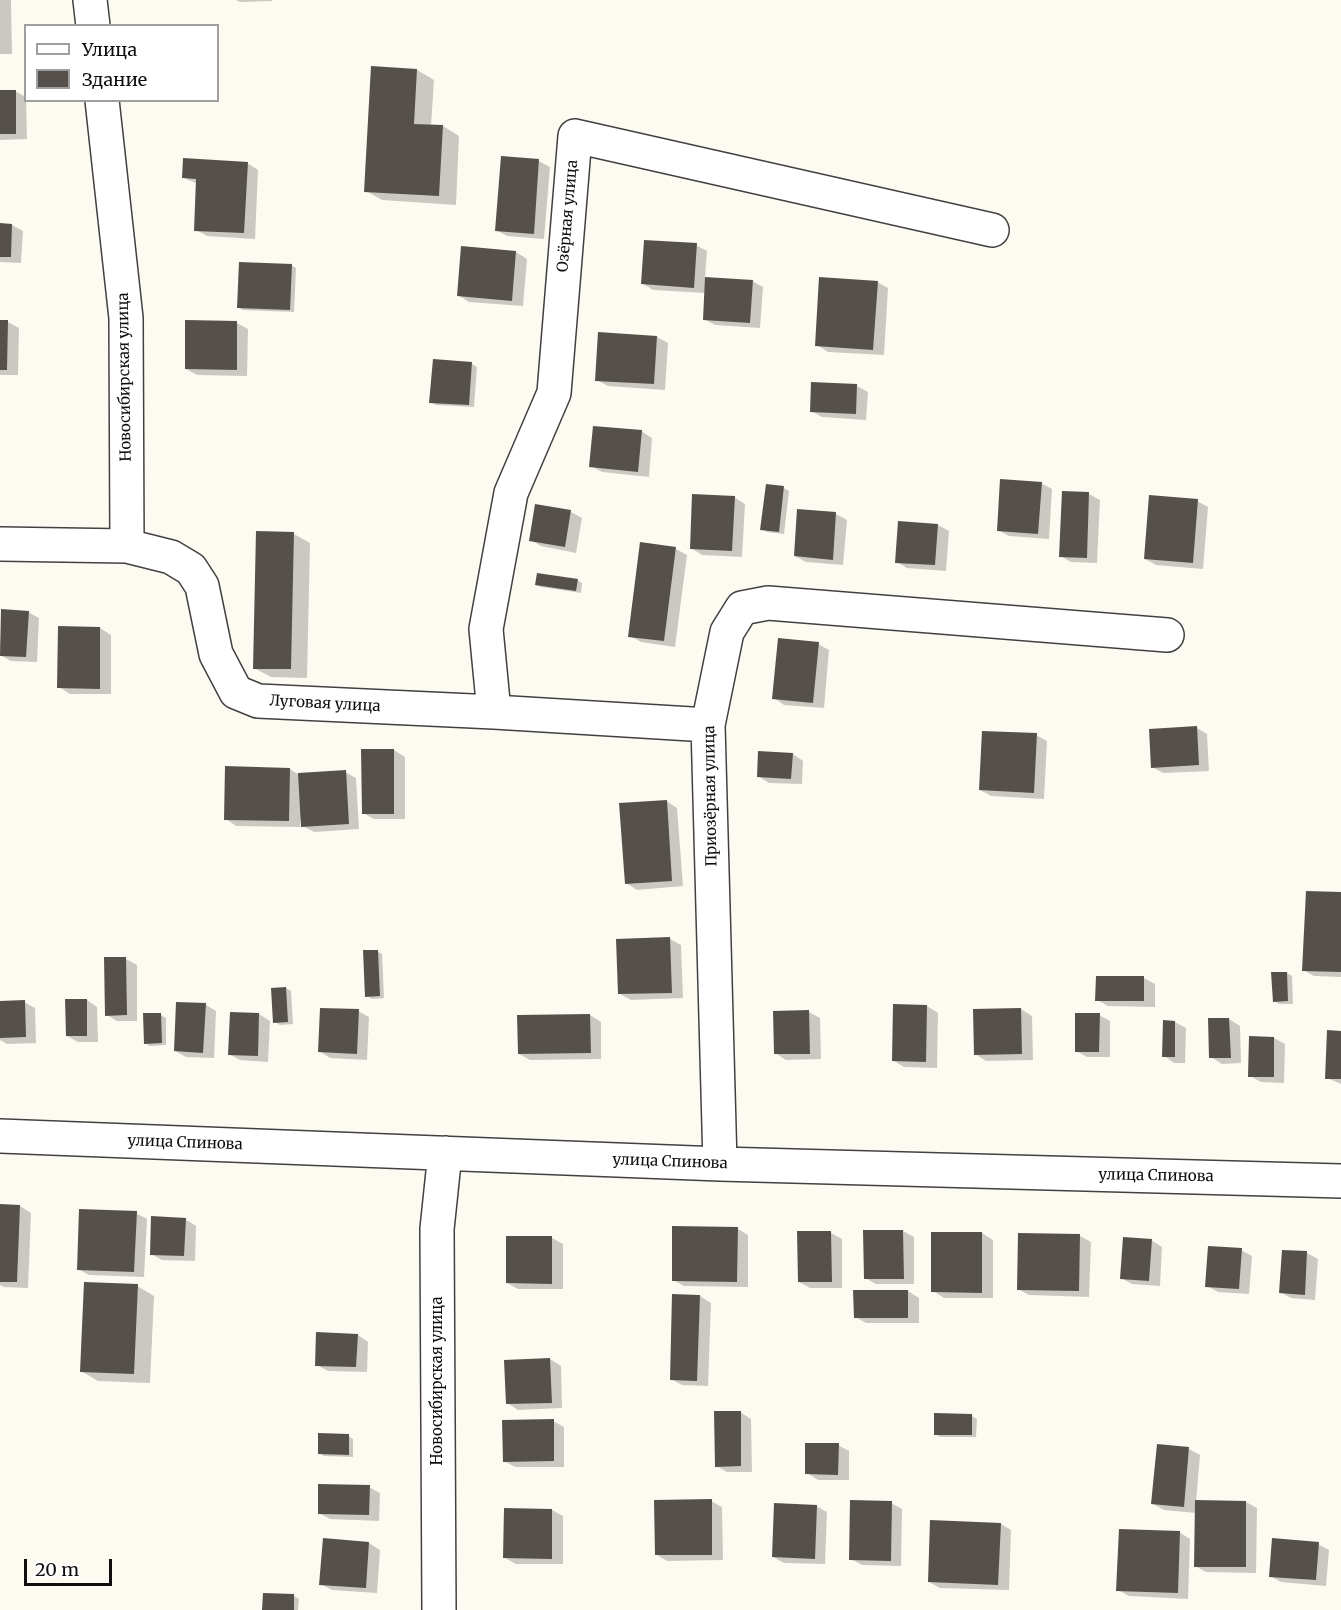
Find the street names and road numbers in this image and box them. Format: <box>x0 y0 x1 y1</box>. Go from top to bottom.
street label: Озёрная улица <box>554 159 582 273</box>
street label: Новосибирская улица <box>115 292 135 462</box>
street label: Луговая улица <box>269 692 381 716</box>
street label: Приозёрная улица <box>701 725 721 867</box>
street label: улица Спинова <box>127 1132 243 1154</box>
street label: улица Спинова <box>612 1151 728 1173</box>
street label: улица Спинова <box>1098 1166 1214 1186</box>
street label: Новосибирская улица <box>429 1297 447 1465</box>

